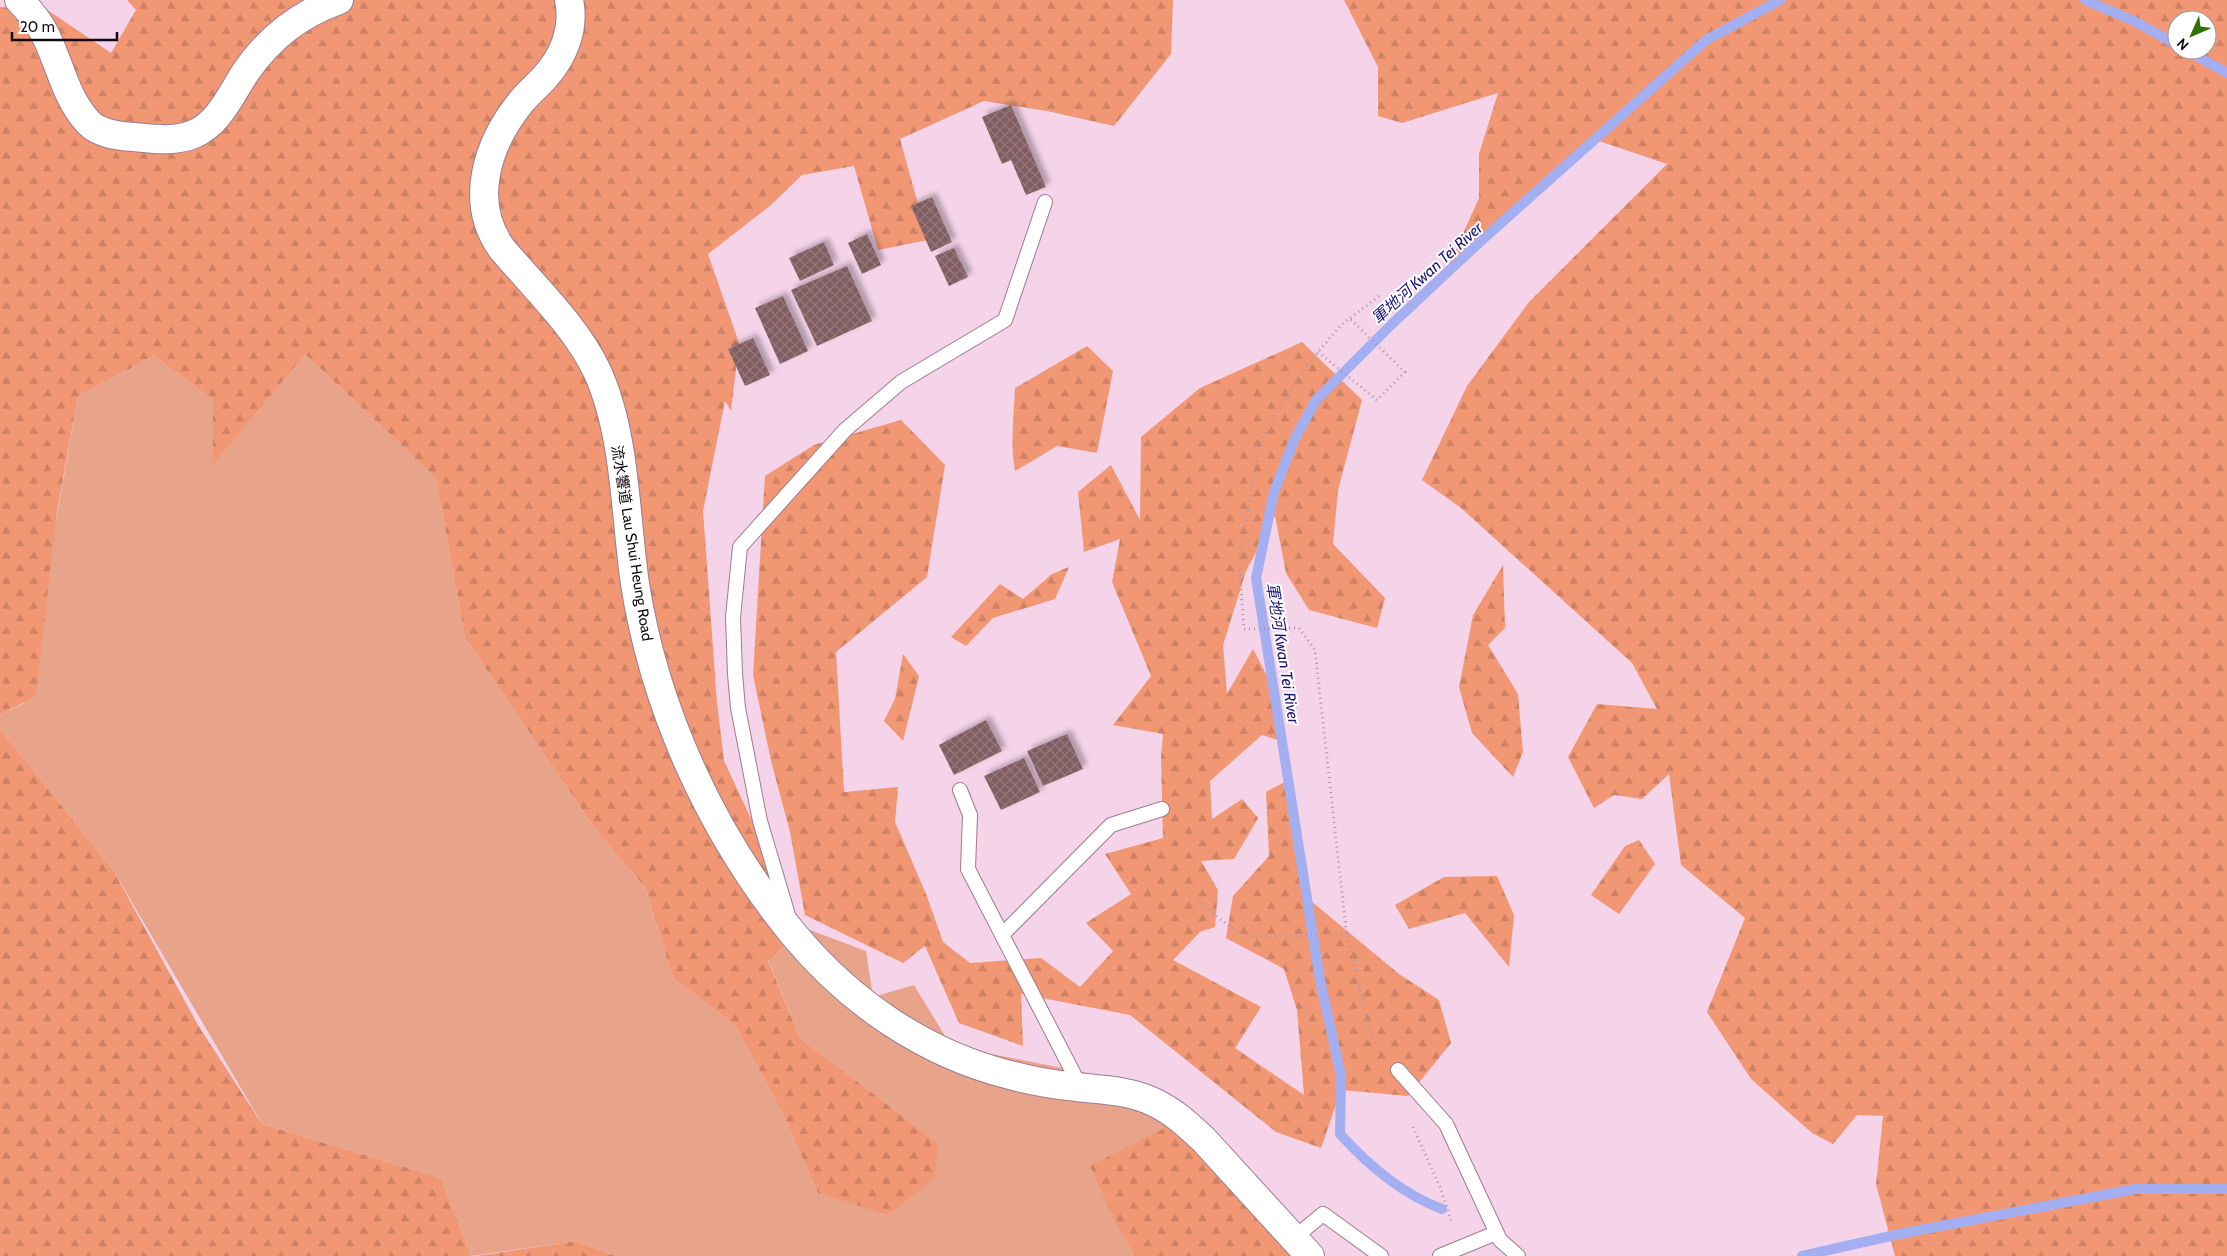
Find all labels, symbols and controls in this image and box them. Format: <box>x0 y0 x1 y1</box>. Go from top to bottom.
scale bar <box>12 10 118 42</box>
north arrow <box>2167 10 2217 60</box>
text: 20 m <box>20 18 55 36</box>
text: N <box>2173 34 2193 54</box>
water label: 軍地河 Kwan Tei River <box>1368 217 1487 328</box>
street label: 流水響道 Lau Shui Heung Road <box>608 444 656 642</box>
water label: 軍地河 Kwan Tei River <box>1262 581 1304 726</box>

